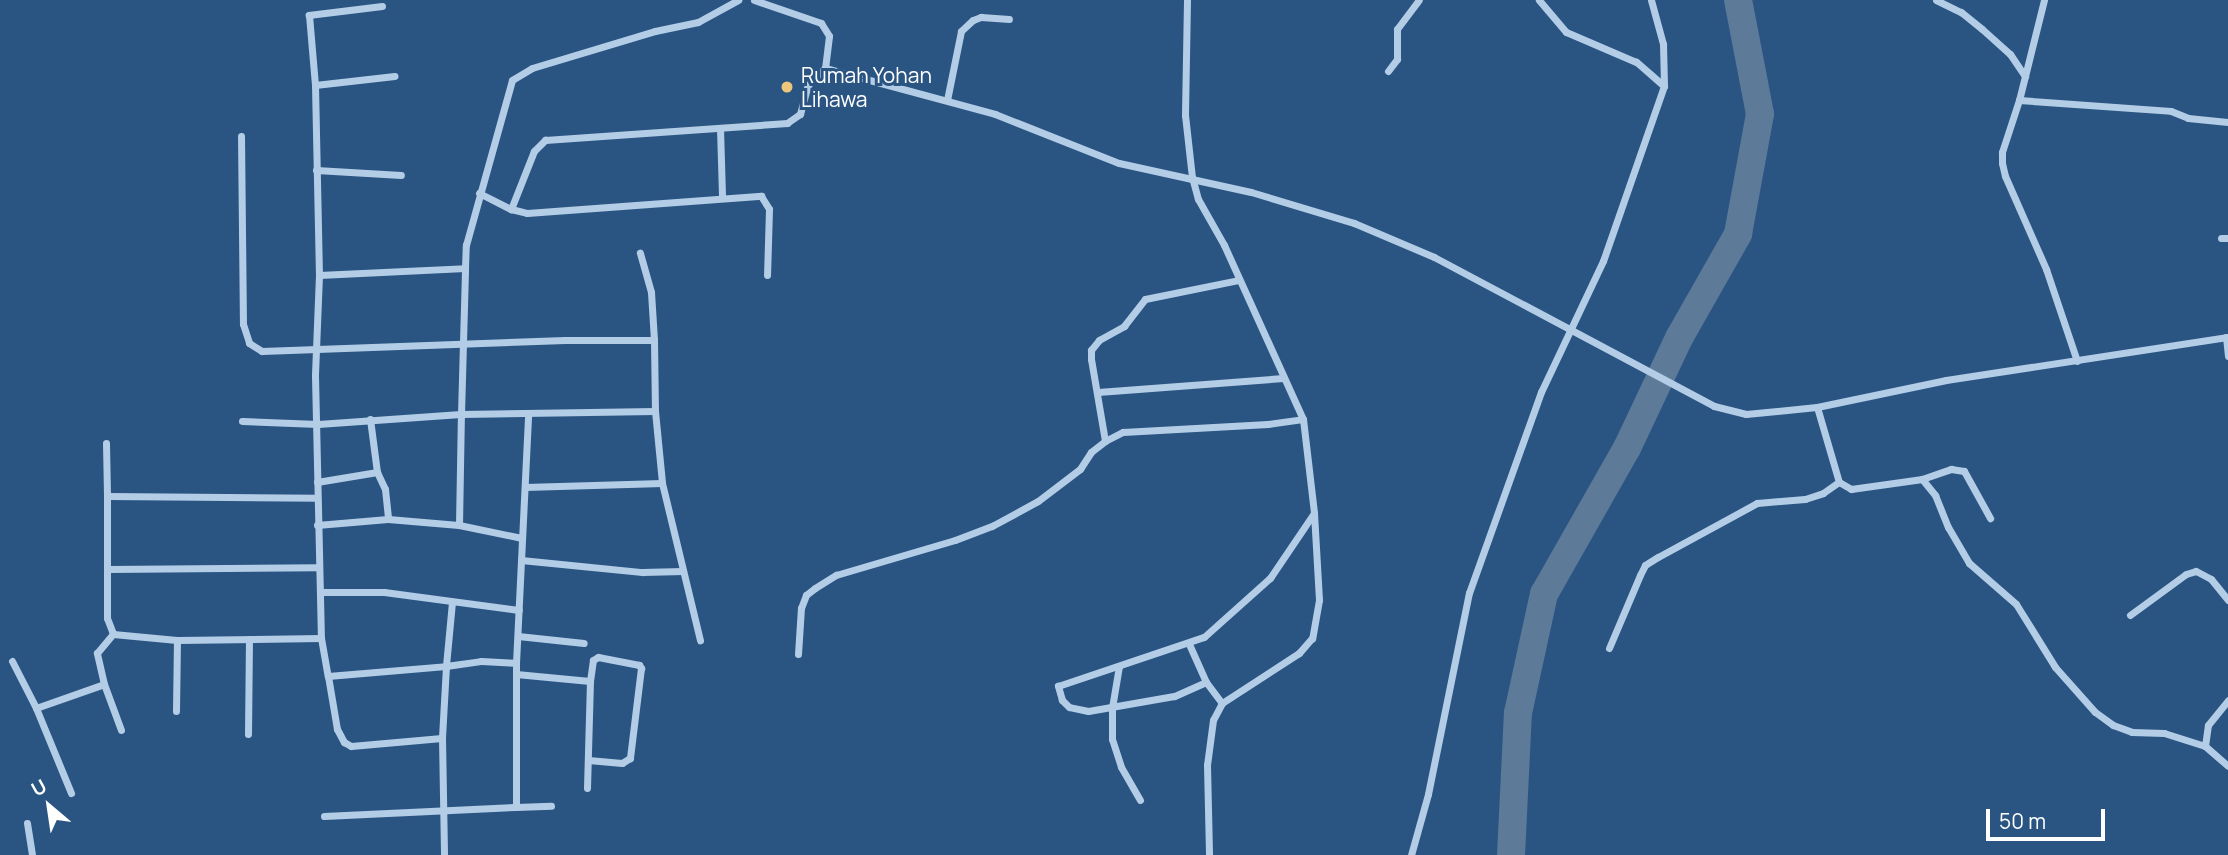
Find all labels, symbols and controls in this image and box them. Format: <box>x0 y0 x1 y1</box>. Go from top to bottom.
place label: Rumah Yohan Lihawa <box>801 62 932 112</box>
marker: Rumah Yohan Lihawa <box>779 79 795 95</box>
north arrow <box>14 771 84 841</box>
text: U <box>27 773 51 802</box>
scale bar <box>1990 796 2109 840</box>
text: 50 m <box>1999 807 2046 835</box>

